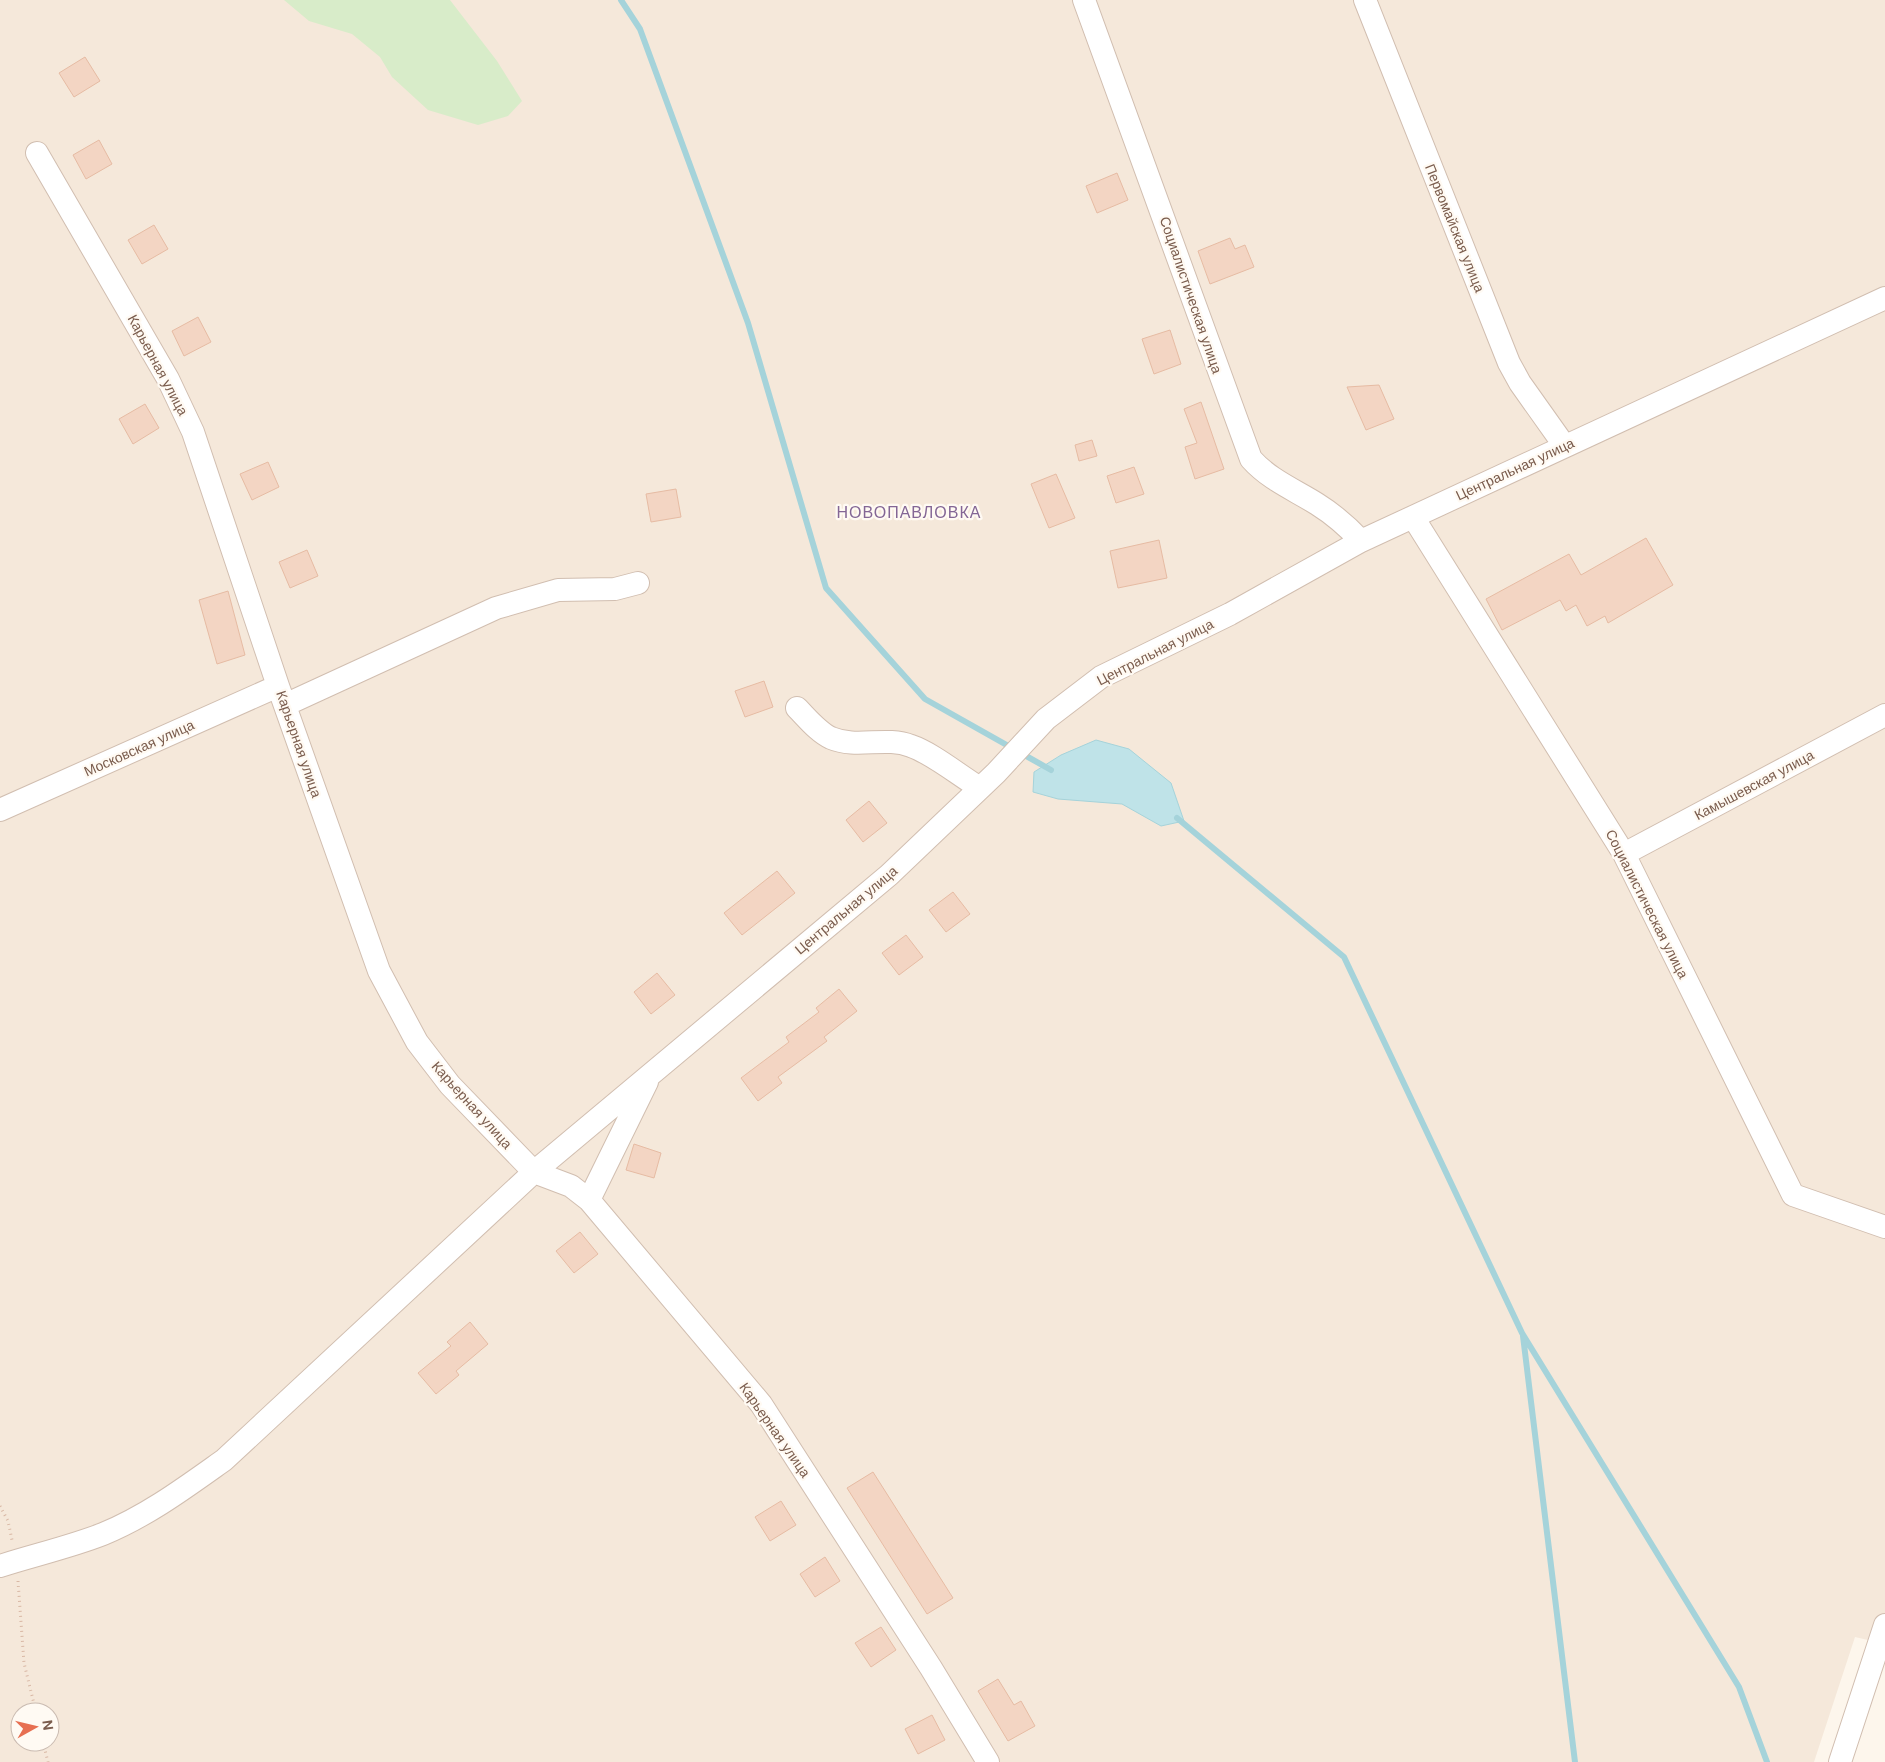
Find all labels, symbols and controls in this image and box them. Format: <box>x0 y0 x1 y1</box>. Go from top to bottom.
street label: Первомайская улица <box>1421 161 1489 295</box>
street label: Социалистическая улица <box>1156 214 1226 376</box>
street label: Карьерная улица <box>124 311 192 419</box>
street label: Центральная улица <box>1453 434 1577 504</box>
district label: НОВОПАВЛОВКА <box>837 502 981 523</box>
street label: Центральная улица <box>1094 615 1217 689</box>
street label: Карьерная улица <box>272 688 326 800</box>
street label: Московская улица <box>81 715 197 780</box>
street label: Камышевская улица <box>1691 746 1817 824</box>
street label: Социалистическая улица <box>1602 826 1693 982</box>
street label: Центральная улица <box>791 862 901 958</box>
street label: Карьерная улица <box>428 1057 516 1153</box>
street label: Карьерная улица <box>736 1379 815 1481</box>
north arrow <box>10 1702 60 1752</box>
text: N <box>38 1719 57 1732</box>

